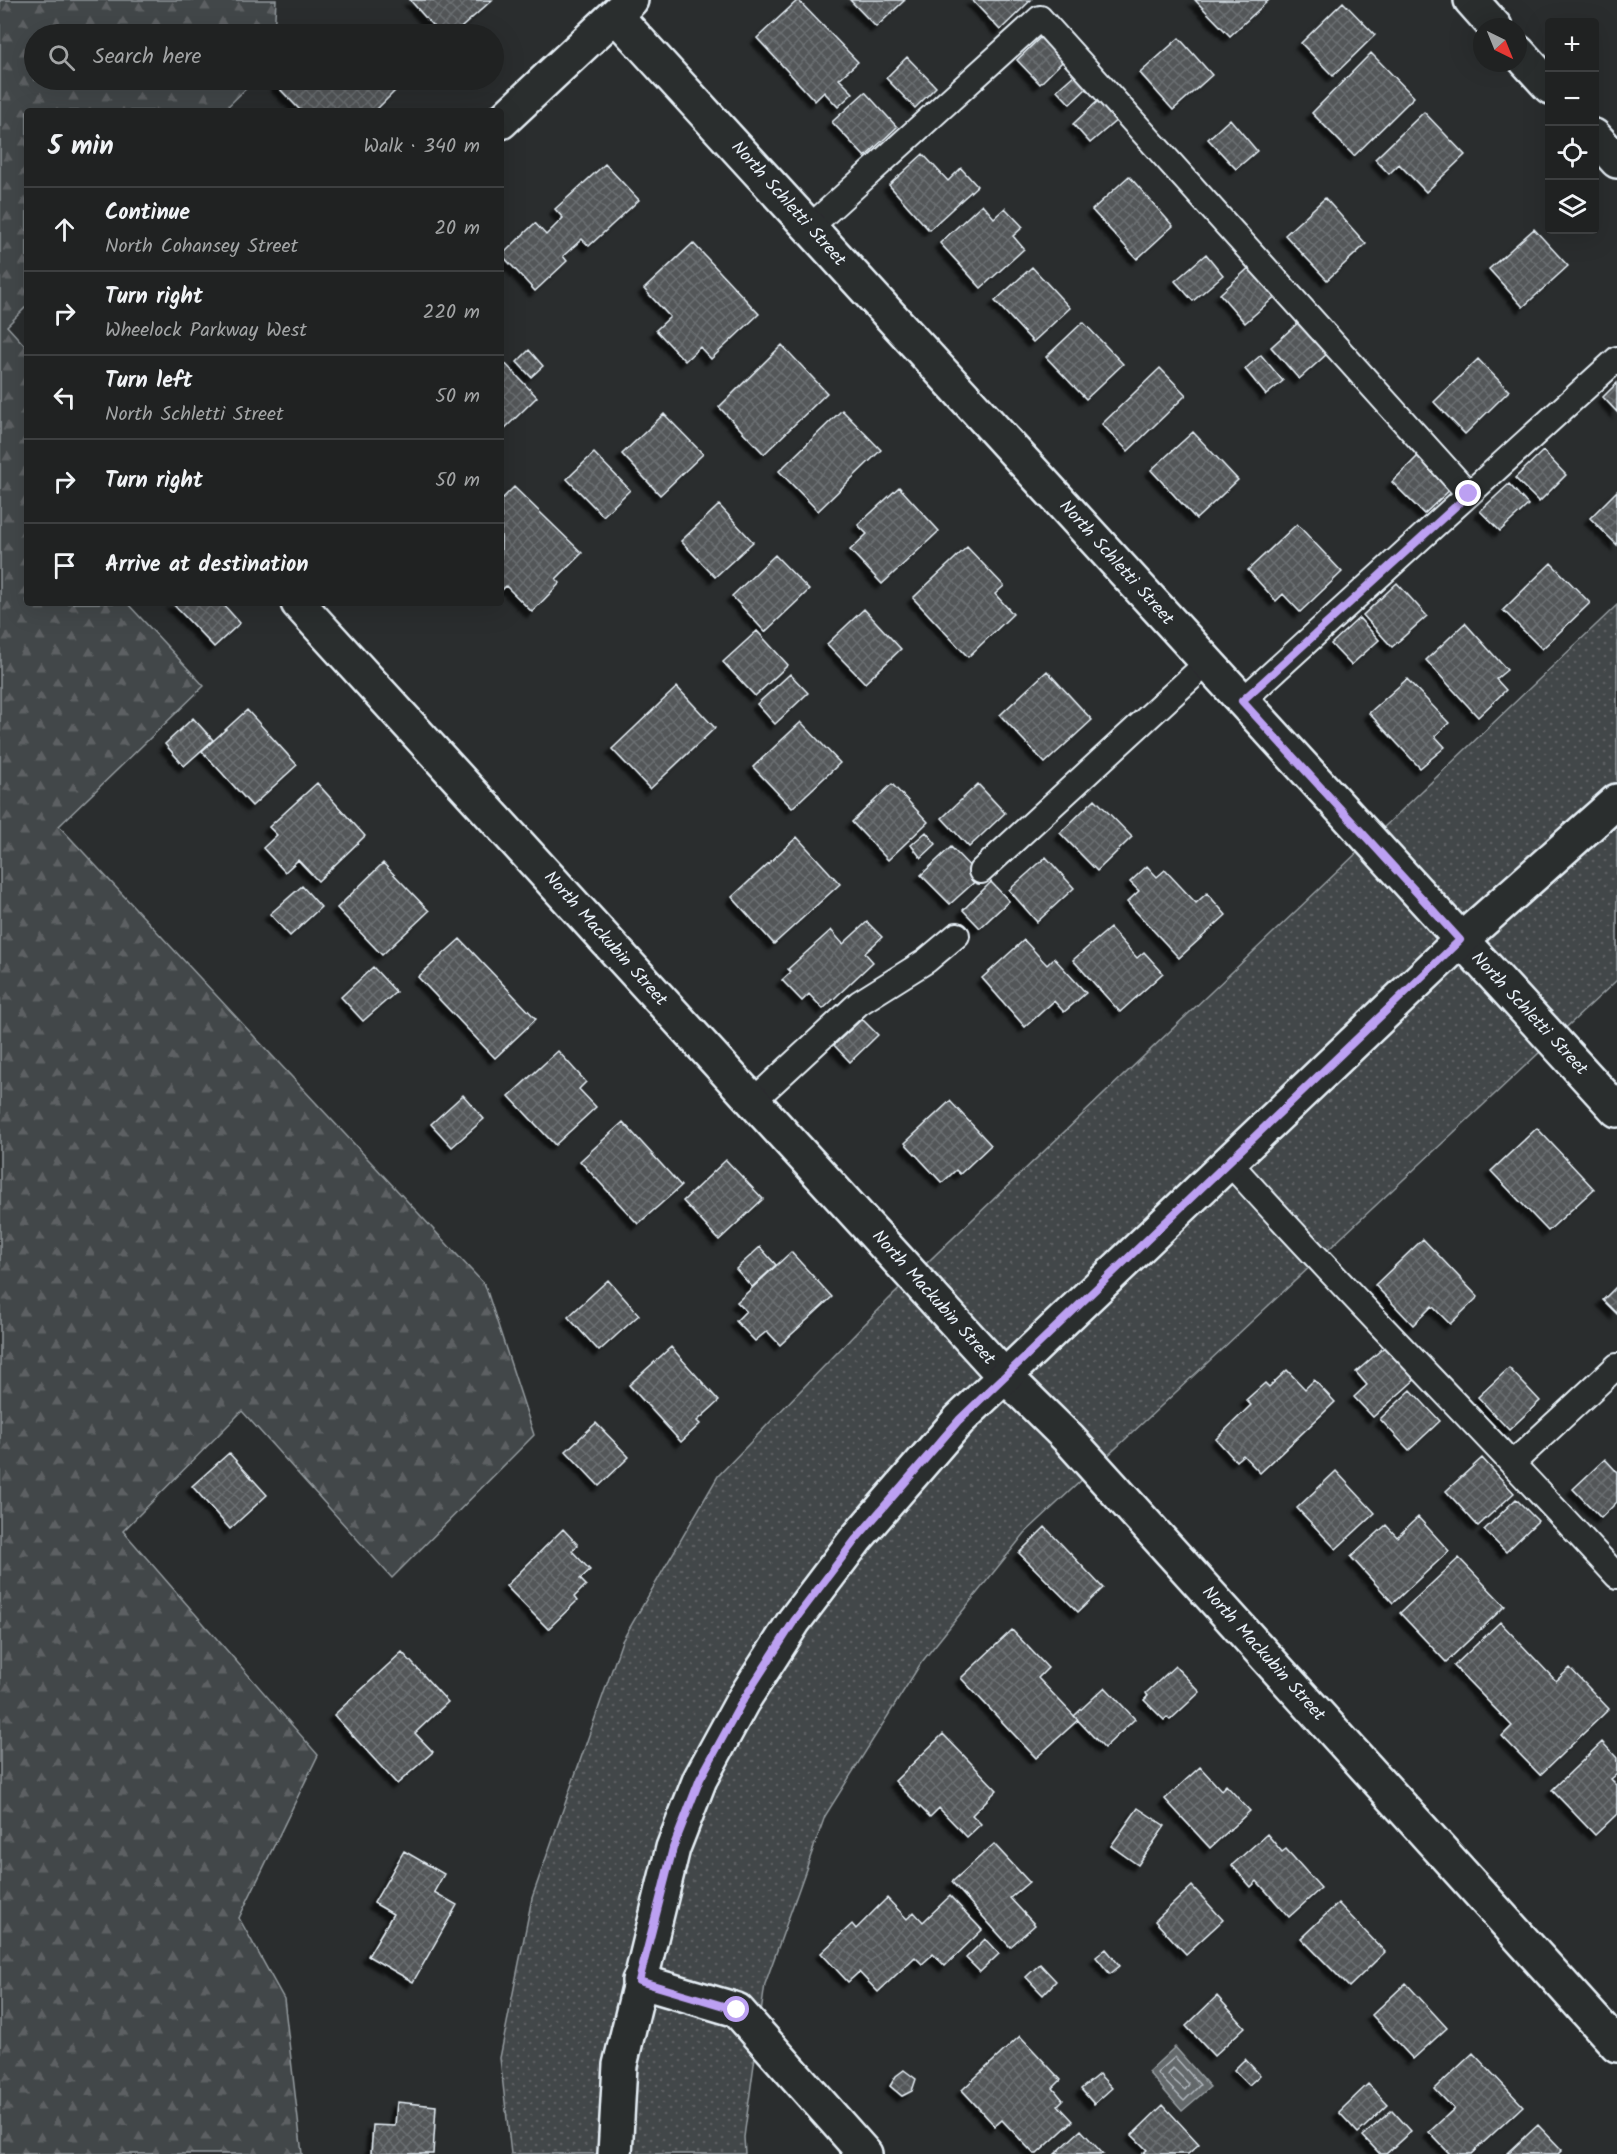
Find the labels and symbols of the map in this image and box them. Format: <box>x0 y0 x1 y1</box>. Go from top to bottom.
north arrow <box>1473 18 1527 72</box>
street label: North Schletti Street <box>723 134 853 274</box>
route end <box>1455 480 1481 506</box>
street label: North Schletti Street <box>1051 493 1181 633</box>
street label: North Mackubin Street <box>536 865 675 1014</box>
street label: North Schletti Street <box>1464 945 1595 1083</box>
street label: North Mackubin Street <box>864 1224 1003 1373</box>
street label: North Mackubin Street <box>1194 1580 1333 1729</box>
route start <box>723 1996 749 2022</box>

